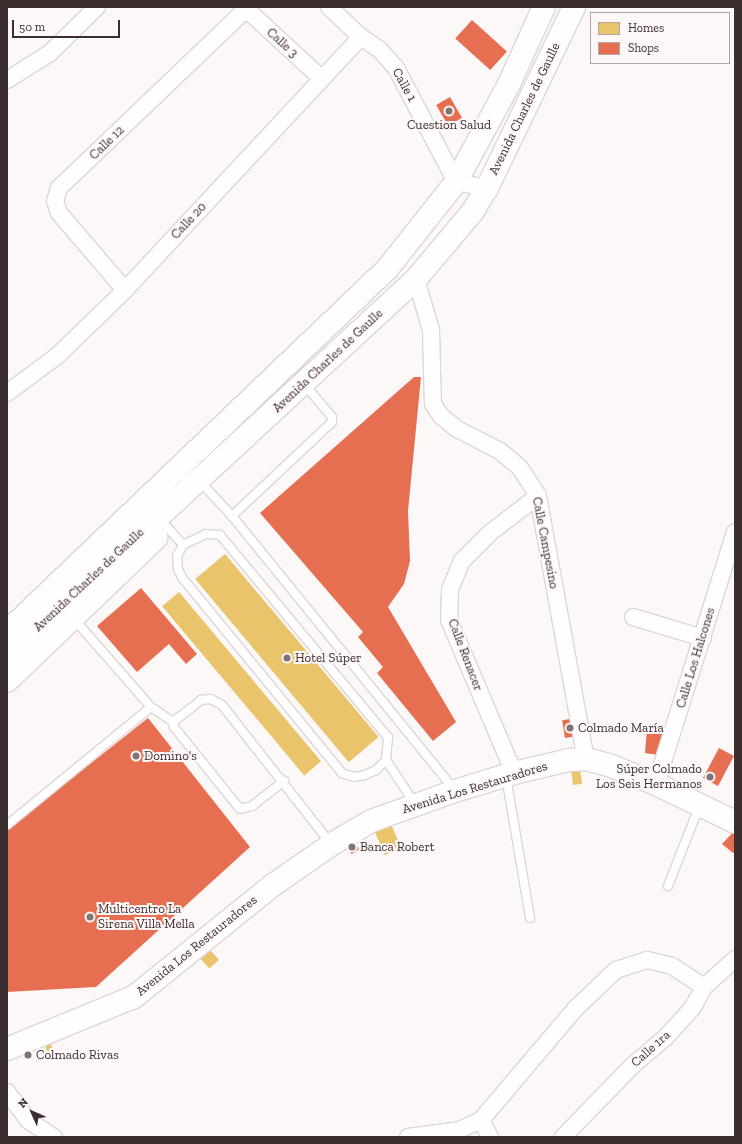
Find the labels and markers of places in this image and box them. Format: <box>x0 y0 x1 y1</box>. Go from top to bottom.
marker: Cuestion Salud <box>444 106 454 116</box>
place label: Cuestion Salud <box>407 117 491 133</box>
place label: Hotel Súper <box>295 650 361 666</box>
marker: Hotel Súper <box>282 653 292 663</box>
place label: Colmado María <box>578 720 664 736</box>
marker: Colmado María <box>565 723 575 733</box>
place label: Domino's <box>144 748 197 764</box>
marker: Domino's <box>131 751 141 761</box>
place label: Súper Colmado Los Seis Hermanos <box>596 762 702 793</box>
marker: Súper Colmado Los Seis Hermanos <box>705 772 715 782</box>
place label: Banca Robert <box>360 839 435 855</box>
marker: Banca Robert <box>347 842 357 852</box>
place label: Multicentro La Sirena Villa Mella <box>98 902 195 933</box>
marker: Multicentro La Sirena Villa Mella <box>85 912 95 922</box>
place label: Colmado Rivas <box>36 1047 119 1063</box>
marker: Colmado Rivas <box>23 1050 33 1060</box>

